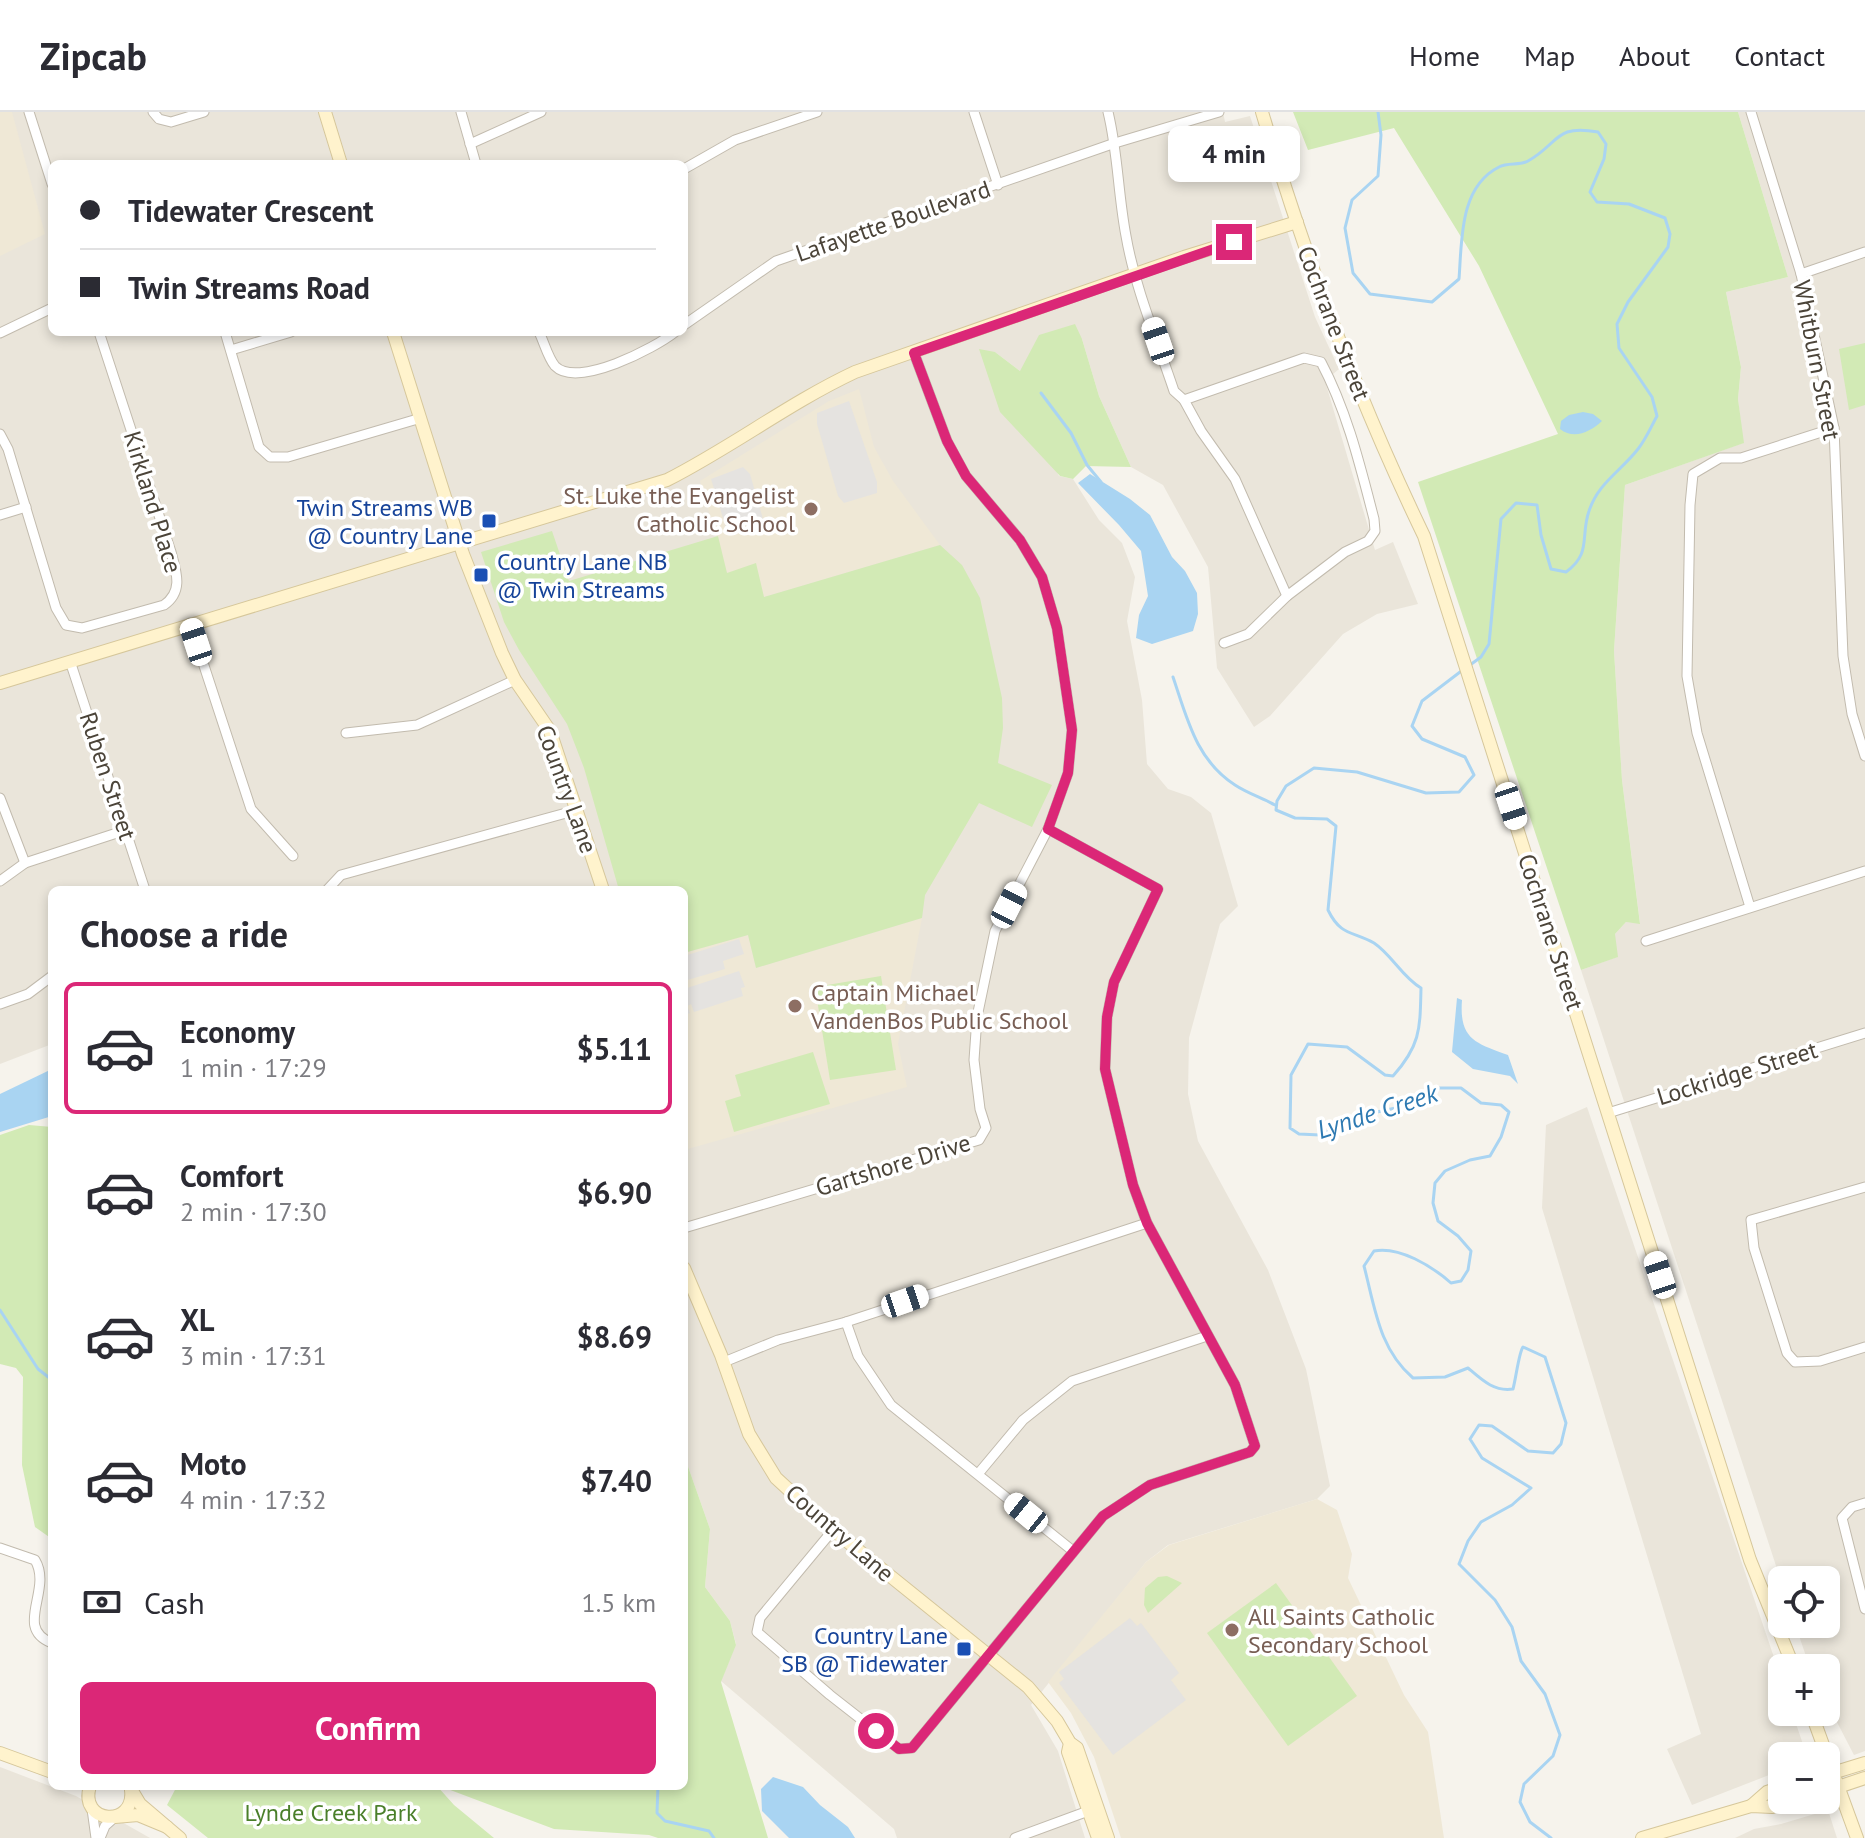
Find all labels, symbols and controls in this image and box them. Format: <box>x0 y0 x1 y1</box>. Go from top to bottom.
text: Zipcab <box>40 31 147 80</box>
text: Home <box>1409 37 1480 74</box>
text: Map <box>1524 37 1575 74</box>
text: About <box>1619 37 1690 74</box>
text: Contact <box>1734 37 1825 74</box>
callout: 4 min <box>1168 126 1300 182</box>
text: 4 min <box>1202 137 1266 170</box>
street label: Lafayette Boulevard <box>791 173 995 269</box>
text: Tidewater Crescent <box>128 191 374 230</box>
route end <box>1216 224 1252 260</box>
street label: Cochrane Street <box>1290 241 1378 405</box>
text: Twin Streams Road <box>128 268 370 307</box>
street label: Whitburn Street <box>1786 277 1848 443</box>
car <box>1139 314 1177 368</box>
street label: Kirkland Place <box>117 427 189 577</box>
place label: St. Luke the Evangelist Catholic School <box>563 480 795 539</box>
place label: Twin Streams WB @ Country Lane <box>297 492 473 551</box>
marker: St. Luke the Evangelist Catholic School <box>802 500 820 518</box>
marker: Twin Streams WB @ Country Lane <box>480 512 498 530</box>
place label: Country Lane NB @ Twin Streams <box>497 546 668 605</box>
marker: Country Lane NB @ Twin Streams <box>472 566 490 584</box>
car <box>177 615 215 669</box>
street label: Ruben Street <box>73 708 143 844</box>
street label: Country Lane <box>530 721 604 857</box>
car <box>1492 779 1530 833</box>
street label: Cochrane Street <box>1511 850 1591 1014</box>
car <box>987 878 1031 932</box>
text: Choose a ride <box>80 910 288 957</box>
place label: Captain Michael VandenBos Public School <box>810 977 1068 1036</box>
marker: Captain Michael VandenBos Public School <box>786 997 804 1015</box>
icon: car <box>84 1012 156 1084</box>
text: Economy <box>180 1012 295 1051</box>
text: $5.11 <box>577 1029 652 1068</box>
street label: Lockridge Street <box>1653 1034 1821 1112</box>
text: 1 min · 17:29 <box>180 1051 327 1084</box>
water label: Lynde Creek <box>1312 1076 1443 1146</box>
street label: Gartshore Drive <box>812 1127 974 1203</box>
icon: car <box>84 1156 156 1228</box>
text: Comfort <box>180 1156 283 1195</box>
text: $6.90 <box>577 1173 652 1212</box>
text: 2 min · 17:30 <box>180 1195 327 1228</box>
car <box>1641 1248 1679 1302</box>
car <box>878 1282 932 1320</box>
icon: car <box>84 1300 156 1372</box>
text: XL <box>180 1300 214 1339</box>
text: $8.69 <box>577 1317 652 1356</box>
text: 3 min · 17:31 <box>180 1339 327 1372</box>
icon: car <box>84 1444 156 1516</box>
text: Moto <box>180 1444 247 1483</box>
text: $7.40 <box>580 1461 652 1500</box>
street label: Country Lane <box>779 1477 901 1589</box>
text: 4 min · 17:32 <box>180 1483 327 1516</box>
car <box>1000 1489 1052 1537</box>
map controls <box>1768 1566 1840 1814</box>
button: locate <box>1768 1566 1840 1638</box>
icon: cash <box>80 1580 124 1624</box>
text: Cash <box>144 1583 205 1622</box>
text: 1.5 km <box>582 1586 656 1619</box>
place label: All Saints Catholic Secondary School <box>1248 1601 1435 1660</box>
place label: Country Lane SB @ Tidewater <box>781 1620 948 1679</box>
marker: All Saints Catholic Secondary School <box>1223 1621 1241 1639</box>
marker: Country Lane SB @ Tidewater <box>955 1640 973 1658</box>
button: + <box>1768 1654 1840 1726</box>
button: Confirm <box>80 1682 656 1774</box>
route start <box>858 1713 894 1749</box>
button: − <box>1768 1742 1840 1814</box>
park label: Lynde Creek Park <box>245 1797 418 1828</box>

